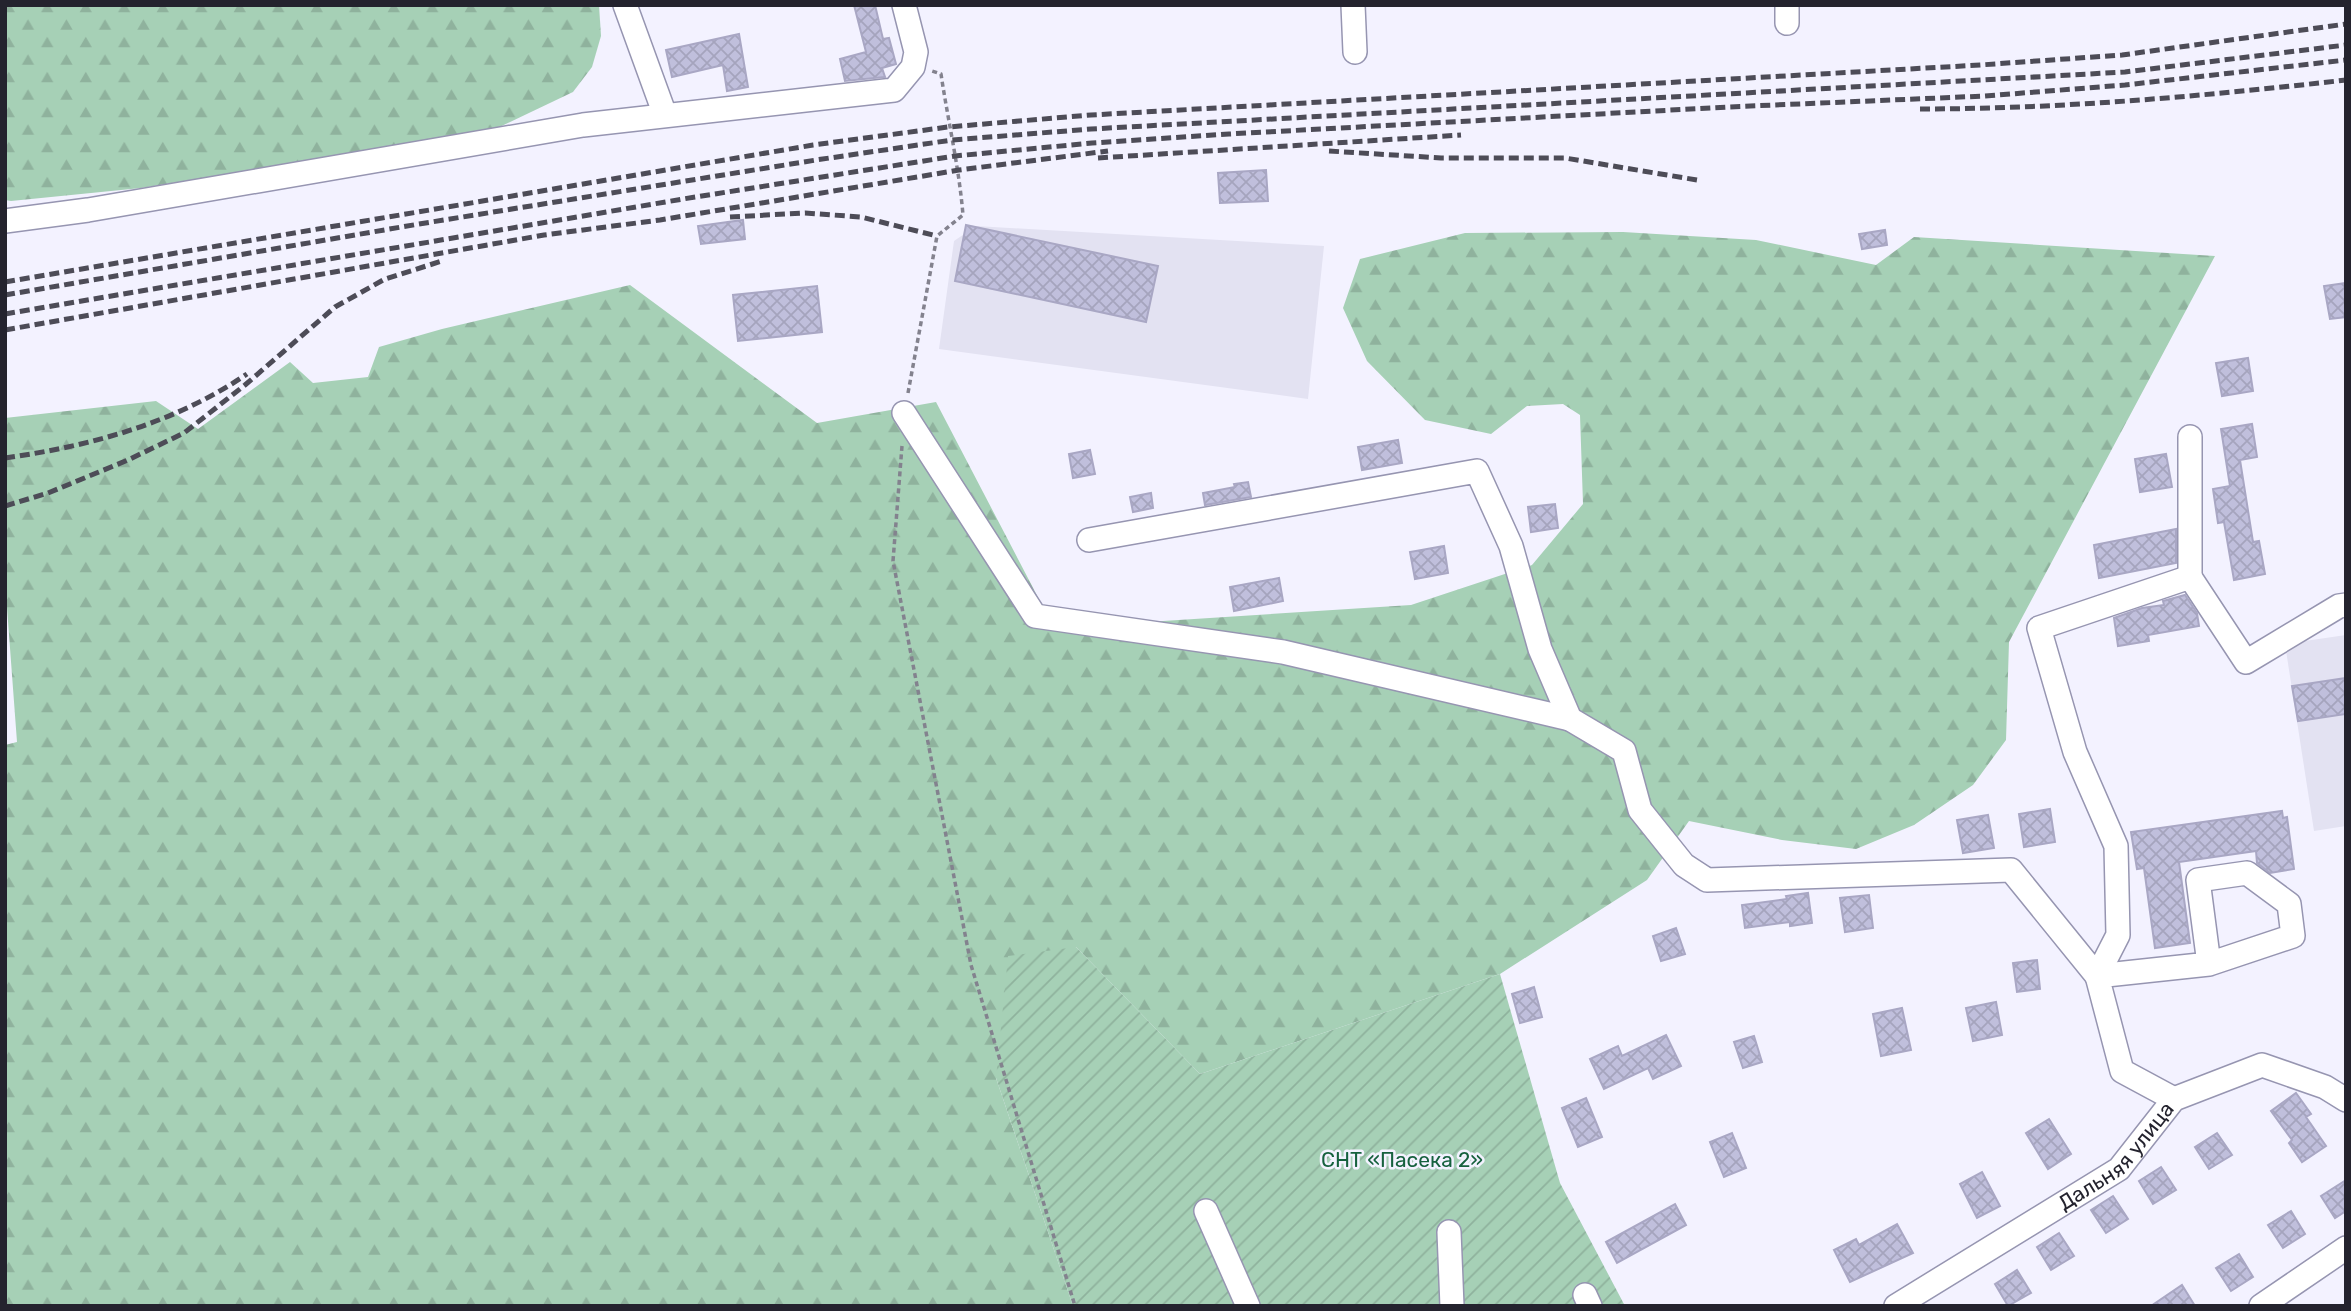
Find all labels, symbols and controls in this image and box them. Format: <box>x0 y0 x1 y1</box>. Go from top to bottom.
street label: Дальняя улица <box>2053 1097 2179 1215</box>
park label: СНТ «Пасека 2» <box>1321 1147 1483 1172</box>

